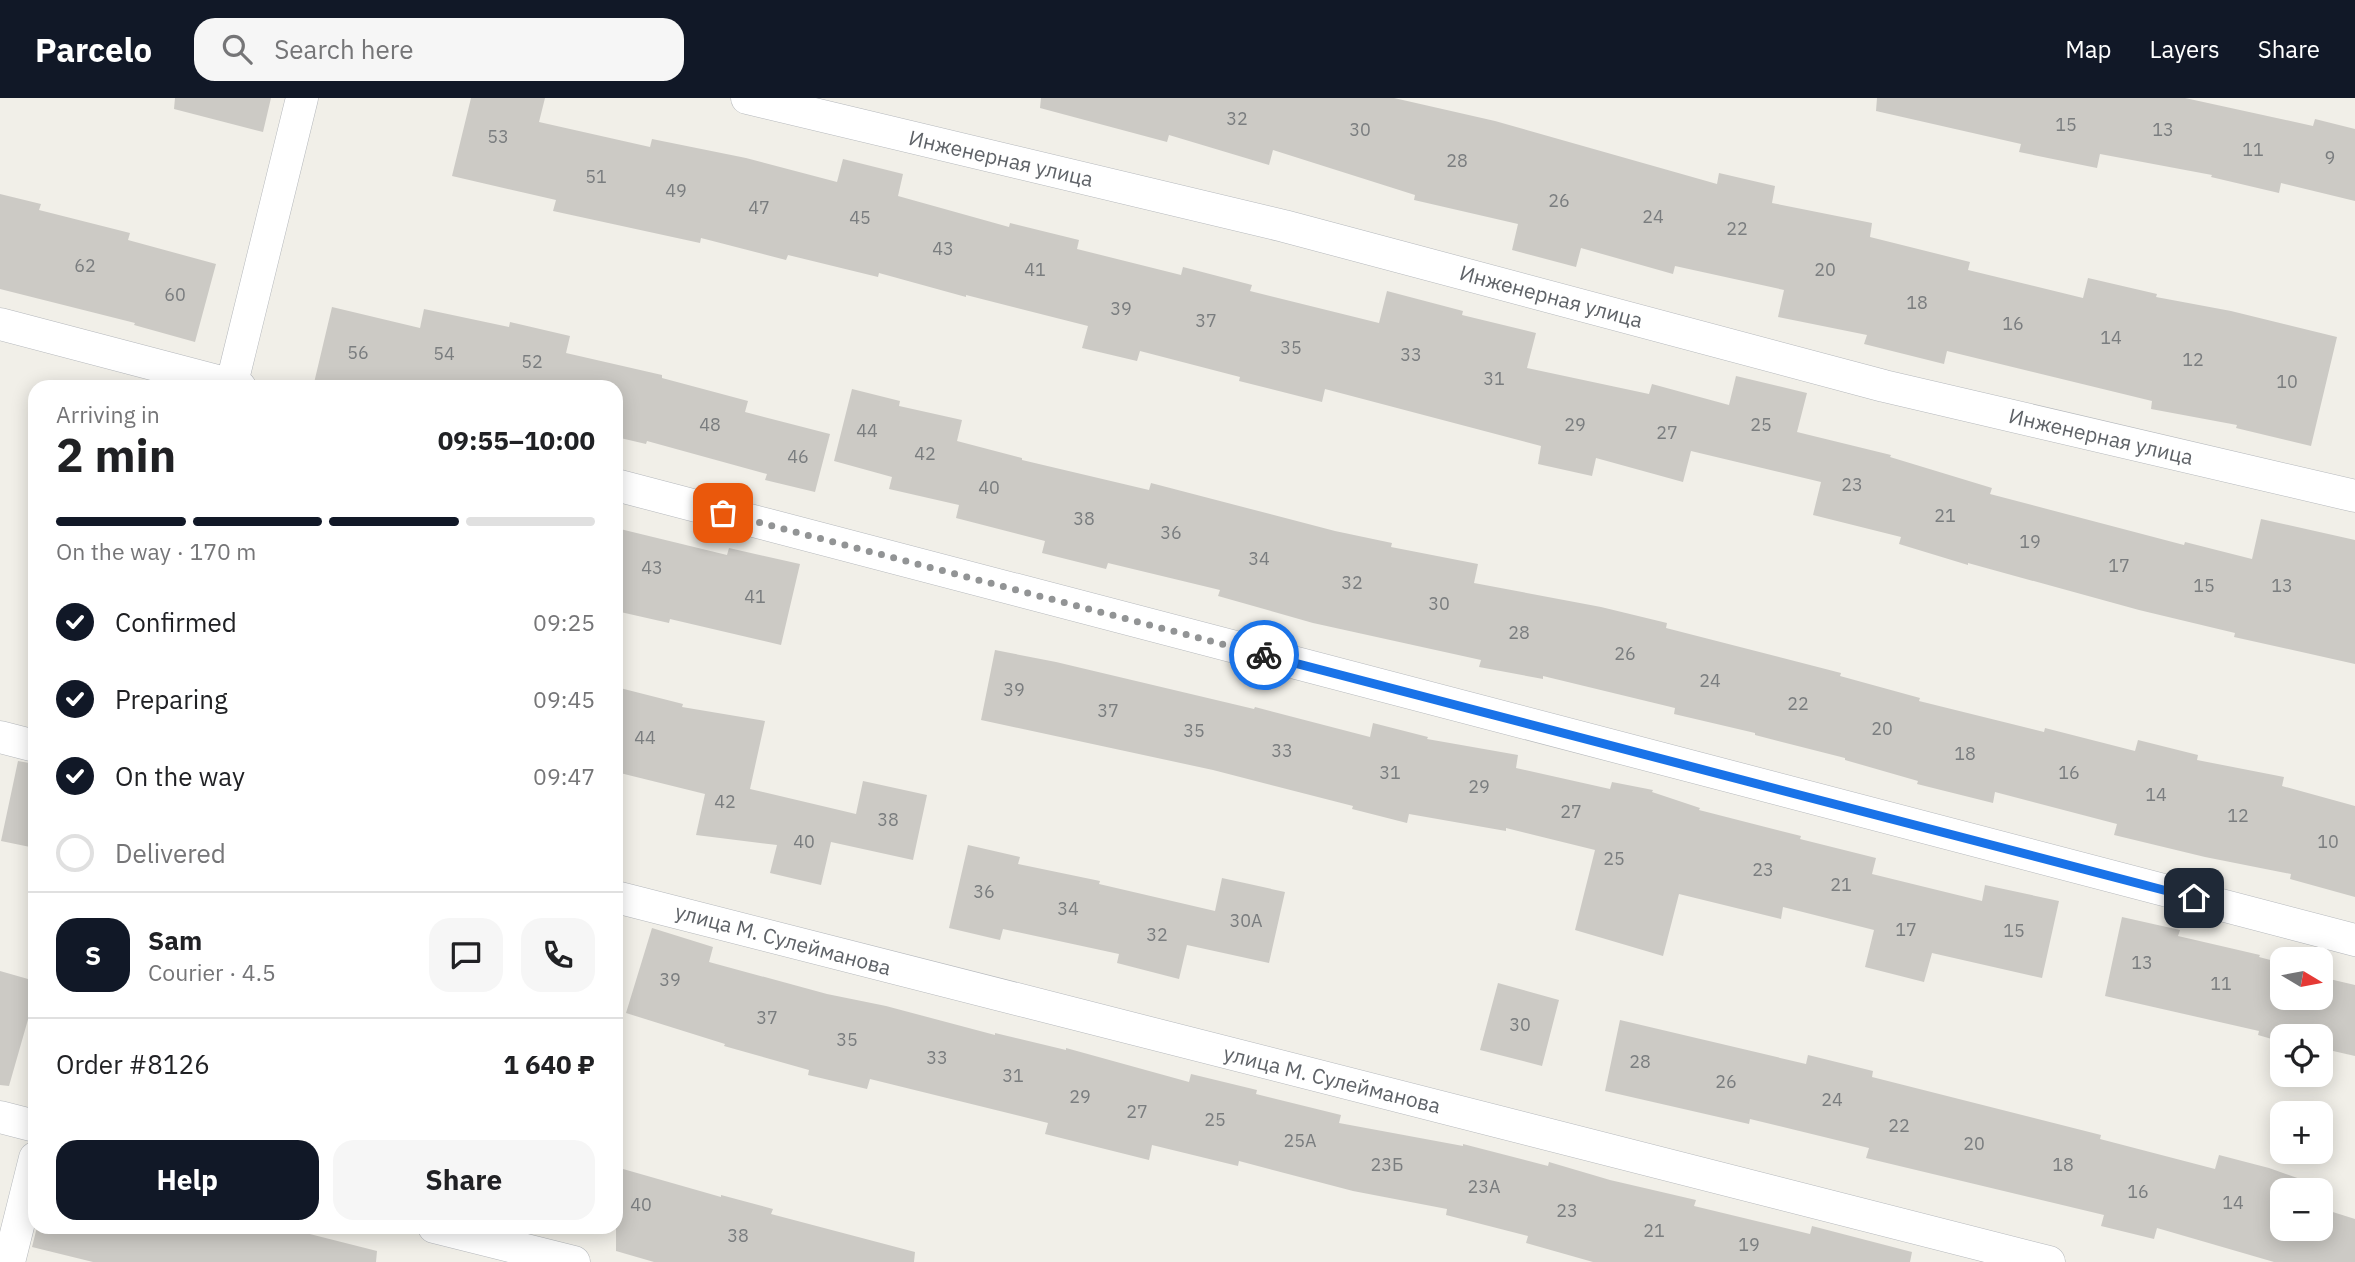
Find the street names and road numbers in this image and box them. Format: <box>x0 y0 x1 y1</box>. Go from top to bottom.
street label: Инженерная улица <box>906 123 1096 193</box>
street label: Инженерная улица <box>1457 258 1646 334</box>
street label: Инженерная улица <box>2006 401 2196 471</box>
street label: улица М. Сулейманова <box>672 897 894 981</box>
street label: улица М. Сулейманова <box>1221 1039 1444 1120</box>

